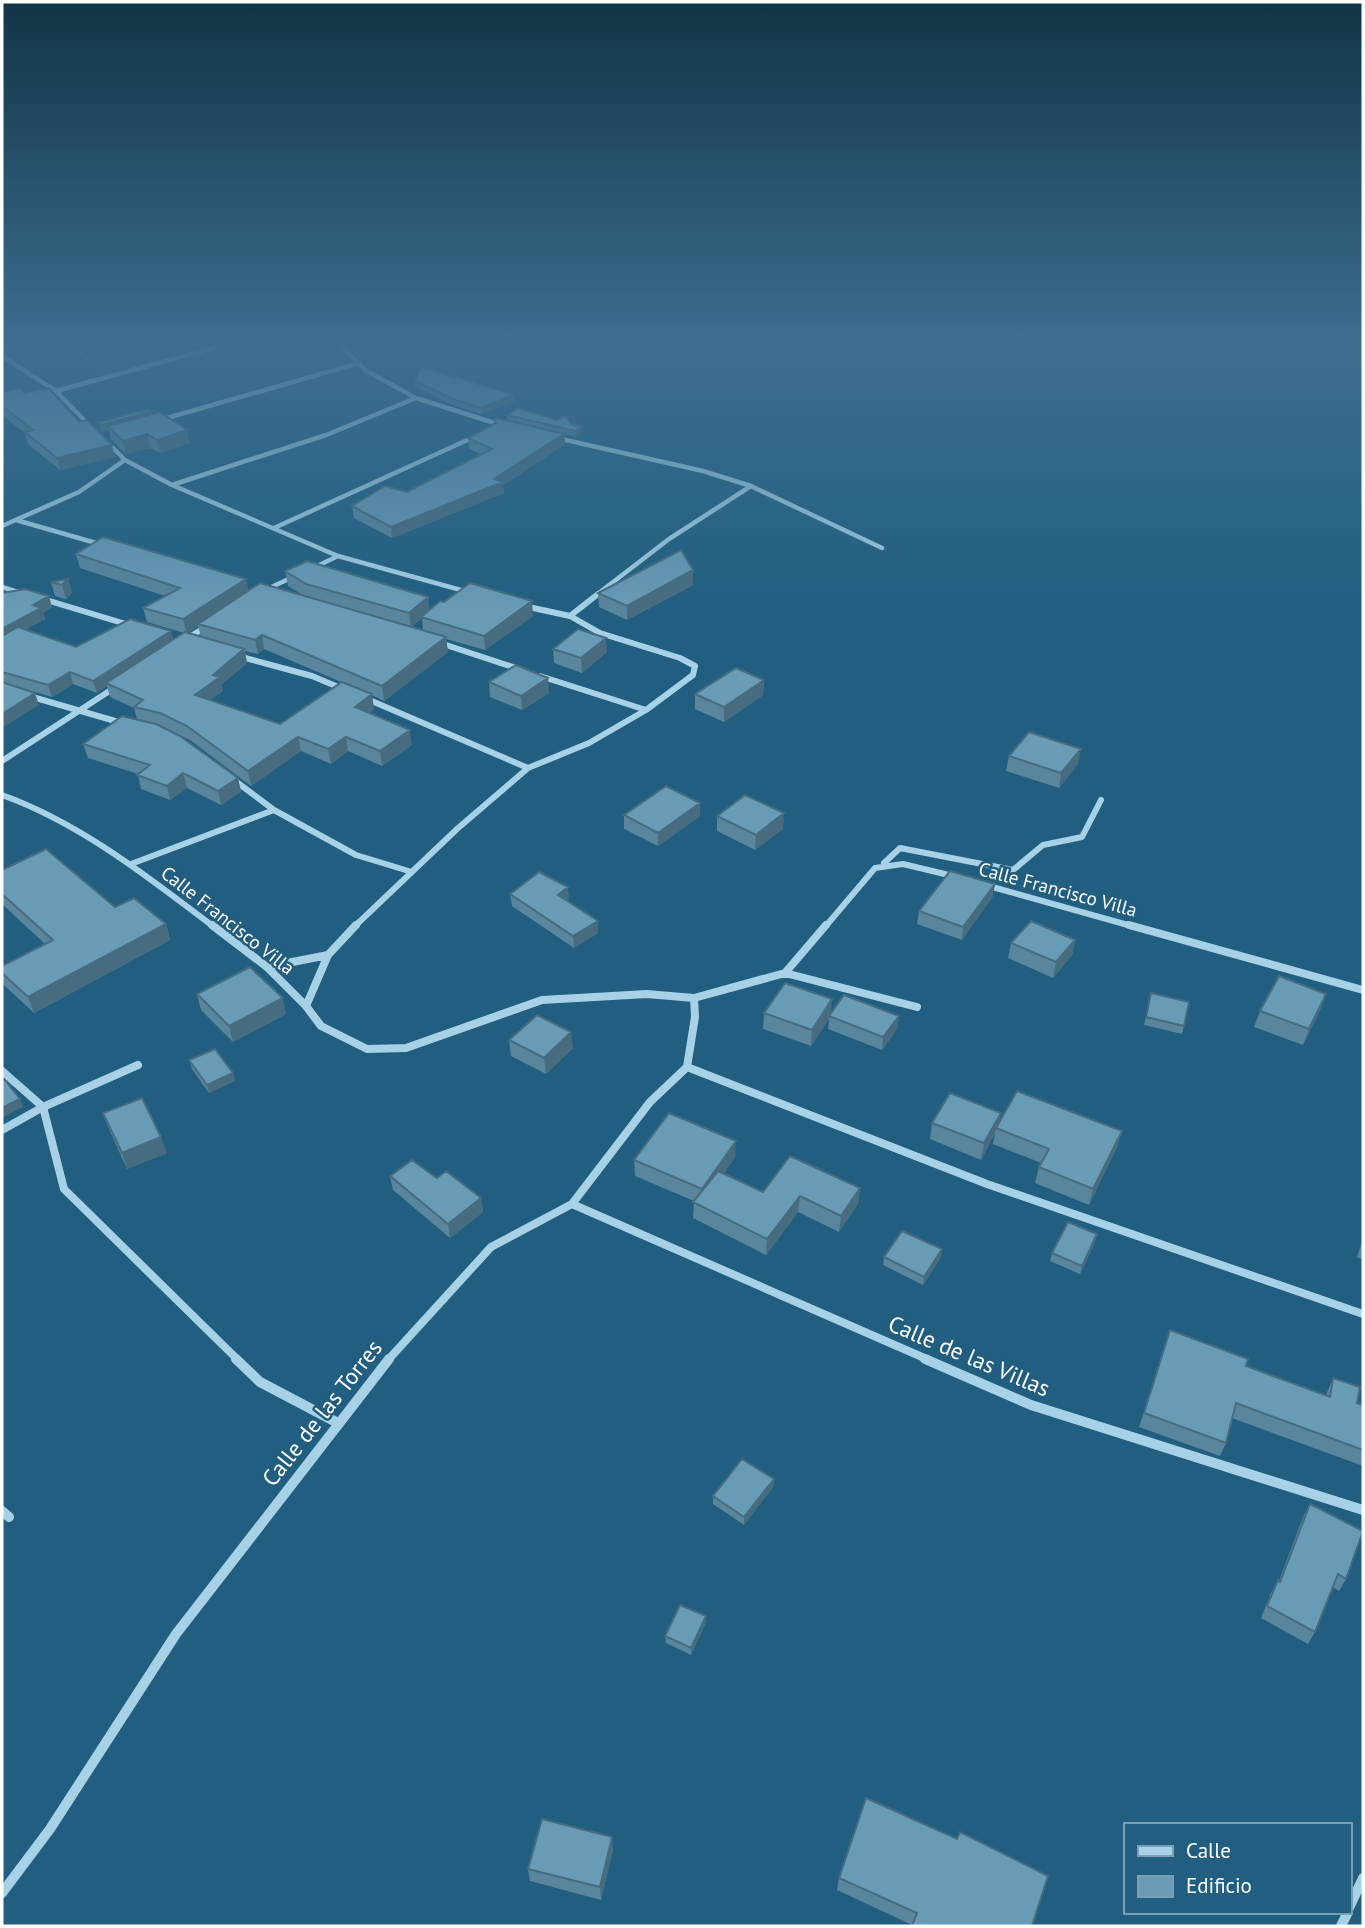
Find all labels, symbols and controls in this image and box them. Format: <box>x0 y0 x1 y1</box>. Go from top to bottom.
street label: Calle Francisco Villa <box>976 856 1140 922</box>
street label: Calle Francisco Villa <box>156 860 300 980</box>
street label: Calle de las Villas <box>884 1308 1054 1403</box>
street label: Calle de las Torres <box>255 1334 388 1492</box>
legend <box>1124 1823 1351 1914</box>
text: Calle <box>1186 1837 1231 1864</box>
text: Edificio <box>1186 1872 1252 1899</box>

